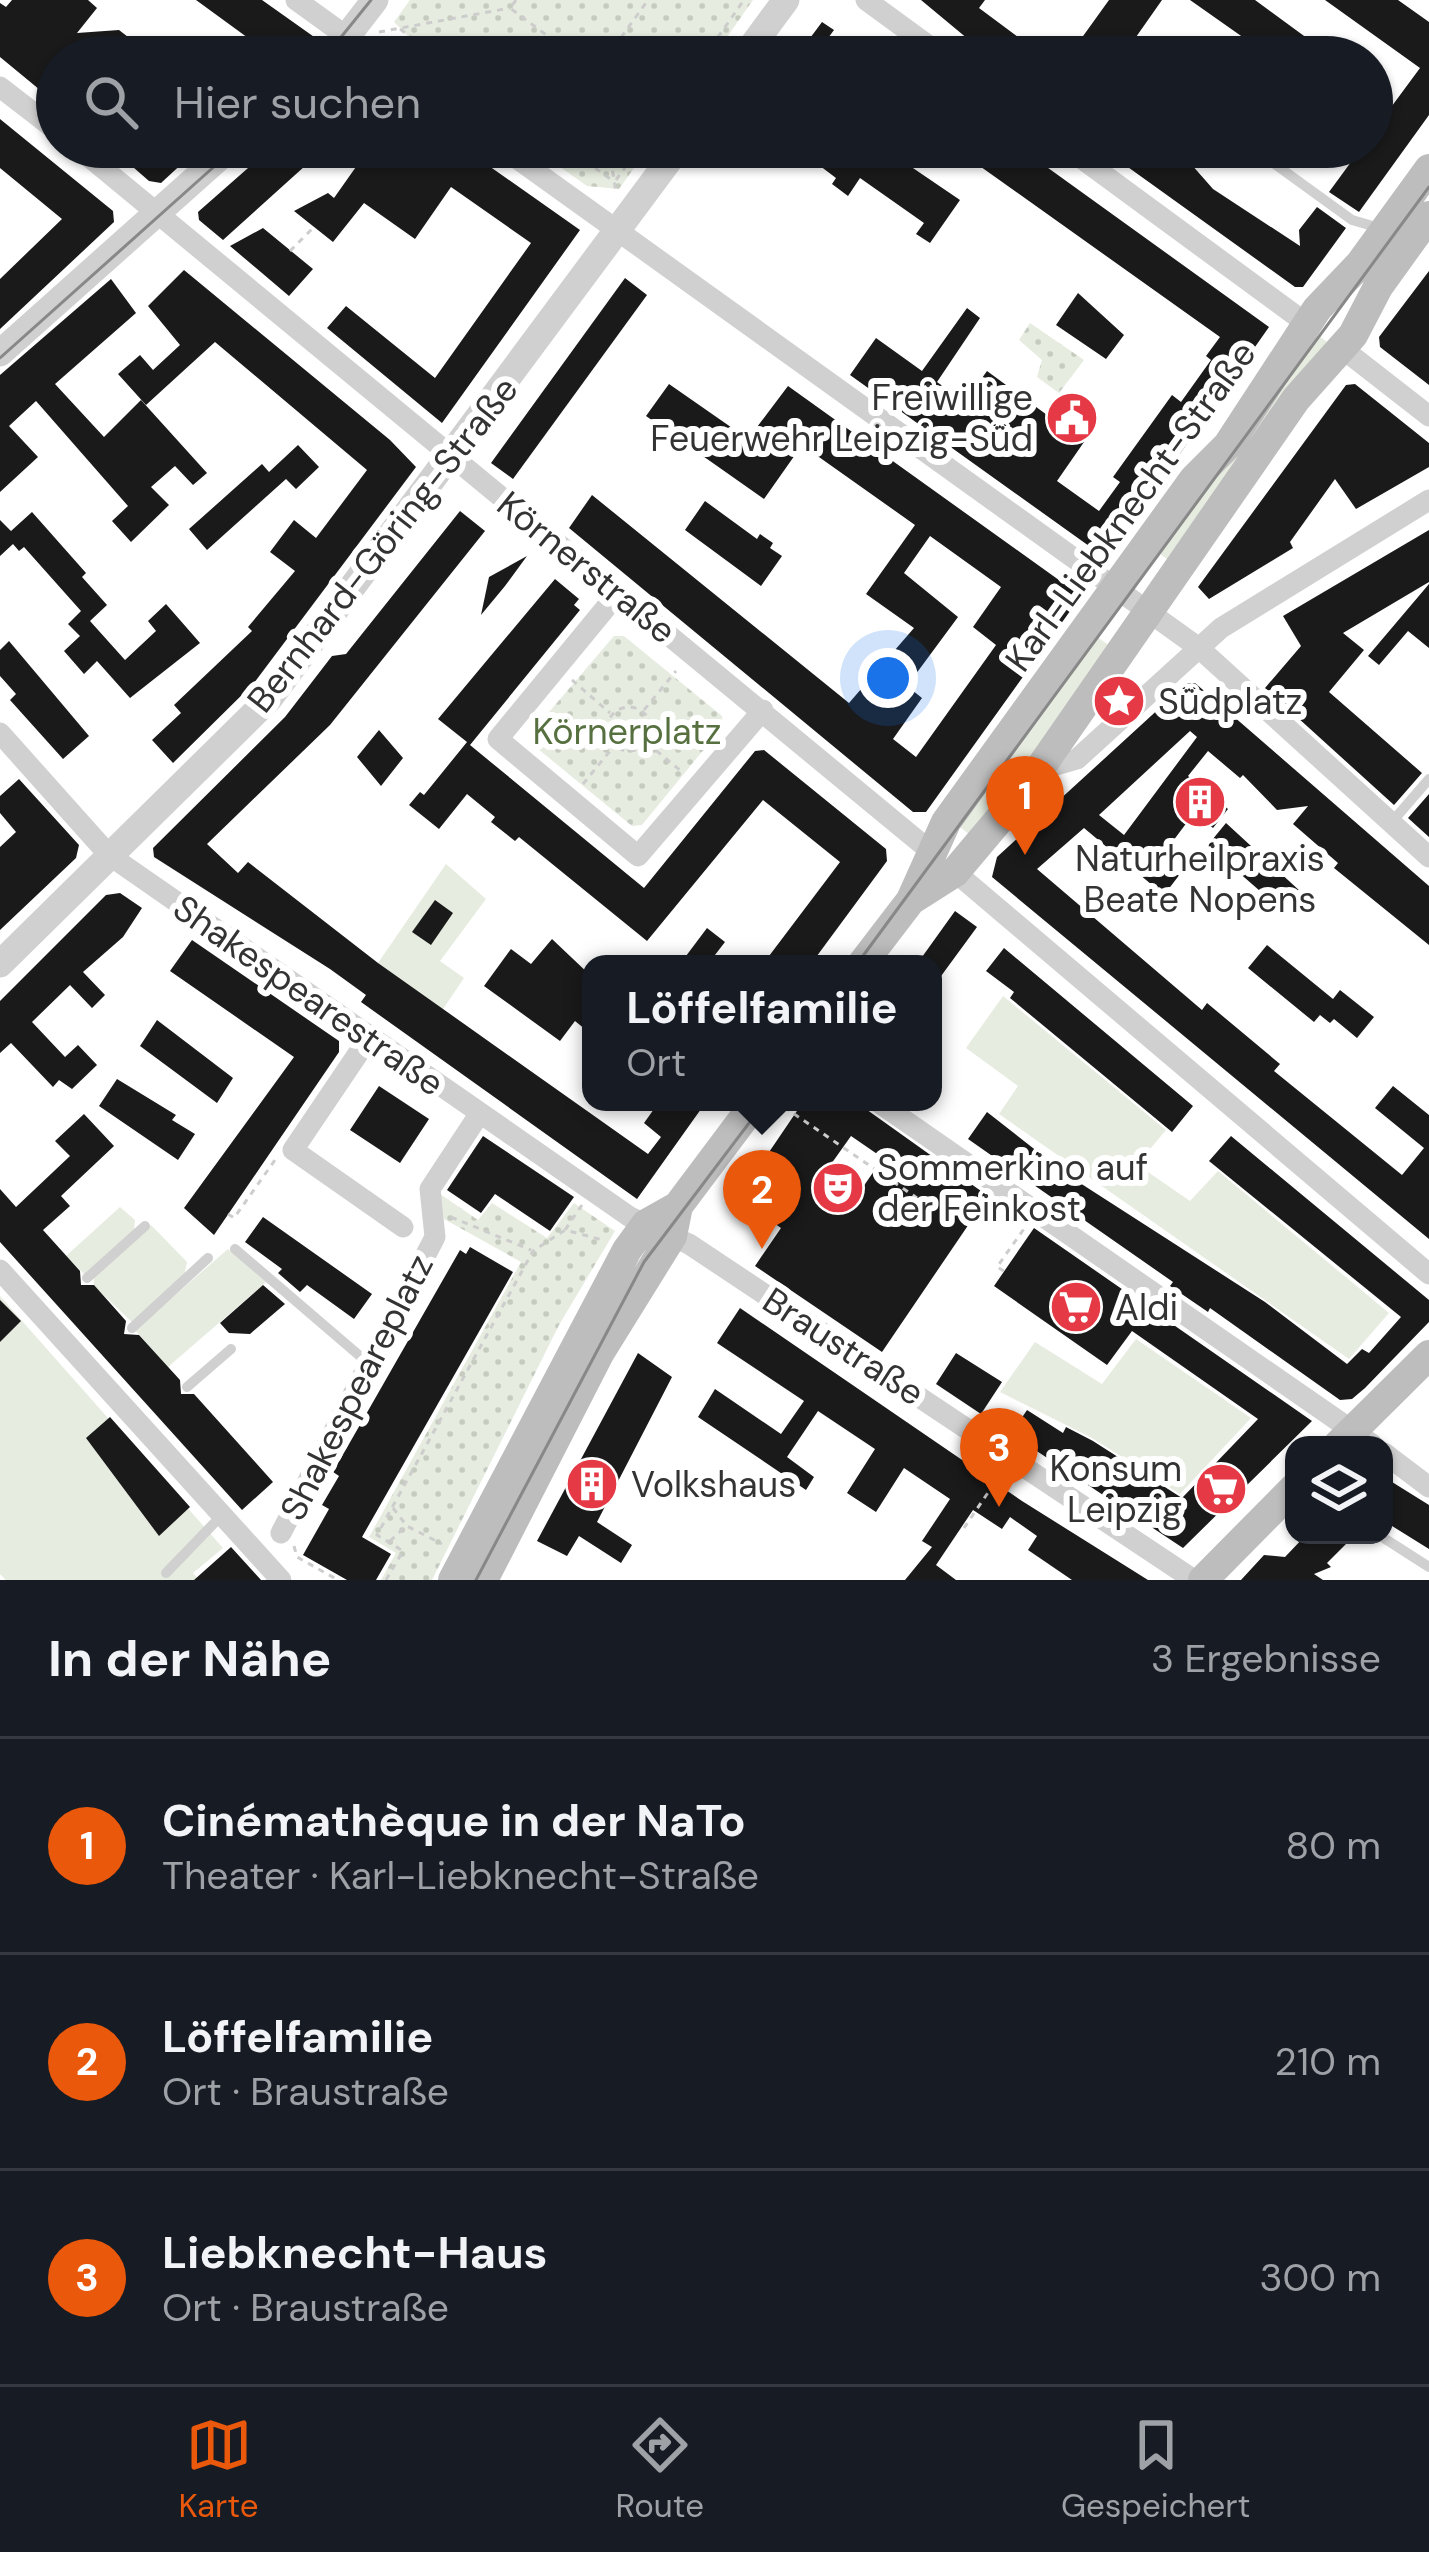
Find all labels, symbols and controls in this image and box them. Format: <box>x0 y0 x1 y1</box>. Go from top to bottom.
search box <box>36 36 1393 168</box>
icon: search <box>78 69 144 135</box>
text: Hier suchen <box>174 73 421 132</box>
street label: Karl-Liebknecht-Straße <box>995 332 1266 681</box>
street label: Bernhard-Göring-Straße <box>237 367 528 722</box>
place label: Freiwillige Feuerwehr Leipzig-Süd <box>650 374 1033 462</box>
public building icon: Freiwillige Feuerwehr Leipzig-Süd <box>1044 390 1100 446</box>
street label: Körnerstraße <box>488 481 686 654</box>
your location <box>858 648 918 708</box>
place icon: Südplatz <box>1091 673 1147 729</box>
place label: Südplatz <box>1158 678 1302 725</box>
park label: Körnerplatz <box>532 708 722 755</box>
pin: 1 <box>986 756 1064 855</box>
building icon: Naturheilpraxis Beate Nopens <box>1172 774 1228 830</box>
place label: Naturheilpraxis Beate Nopens <box>1075 835 1325 923</box>
street label: Shakespearestraße <box>164 884 453 1106</box>
popup <box>582 955 942 1111</box>
text: Löffelfamilie <box>626 978 898 1037</box>
text: Ort <box>626 1037 686 1088</box>
place label: Sommerkino auf der Feinkost <box>877 1144 1148 1232</box>
pin: 2 <box>723 1150 801 1249</box>
theatre icon: Sommerkino auf der Feinkost <box>810 1160 866 1216</box>
street label: Shakespeareplatz <box>269 1246 444 1528</box>
street label: Braustraße <box>754 1277 933 1416</box>
supermarket icon: Aldi <box>1048 1279 1104 1335</box>
place label: Aldi <box>1115 1284 1178 1331</box>
pin: 3 <box>960 1408 1038 1507</box>
map controls <box>1285 1436 1393 1544</box>
button: layers <box>1285 1436 1393 1544</box>
place label: Konsum Leipzig <box>1049 1445 1182 1533</box>
building icon: Volkshaus <box>564 1456 620 1512</box>
place label: Volkshaus <box>631 1461 796 1508</box>
supermarket icon: Konsum Leipzig <box>1193 1461 1249 1517</box>
text: In der Nähe <box>48 1625 332 1692</box>
text: 3 Ergebnisse <box>1151 1633 1381 1684</box>
text: Cinémathèque in der NaTo <box>162 1791 746 1850</box>
text: 1 <box>80 1820 94 1871</box>
text: 80 m <box>1285 1820 1381 1871</box>
text: Theater · Karl-Liebknecht-Straße <box>162 1850 759 1901</box>
text: Löffelfamilie <box>162 2007 433 2066</box>
text: 2 <box>76 2036 98 2087</box>
text: 210 m <box>1275 2036 1381 2087</box>
text: Ort · Braustraße <box>162 2066 449 2117</box>
text: Liebknecht-Haus <box>162 2223 548 2282</box>
text: 3 <box>75 2252 99 2303</box>
text: 300 m <box>1259 2252 1381 2303</box>
text: Ort · Braustraße <box>162 2282 449 2333</box>
tab: Karte <box>179 2412 258 2527</box>
tab: Route <box>616 2412 704 2527</box>
tab: Gespeichert <box>1061 2412 1250 2527</box>

